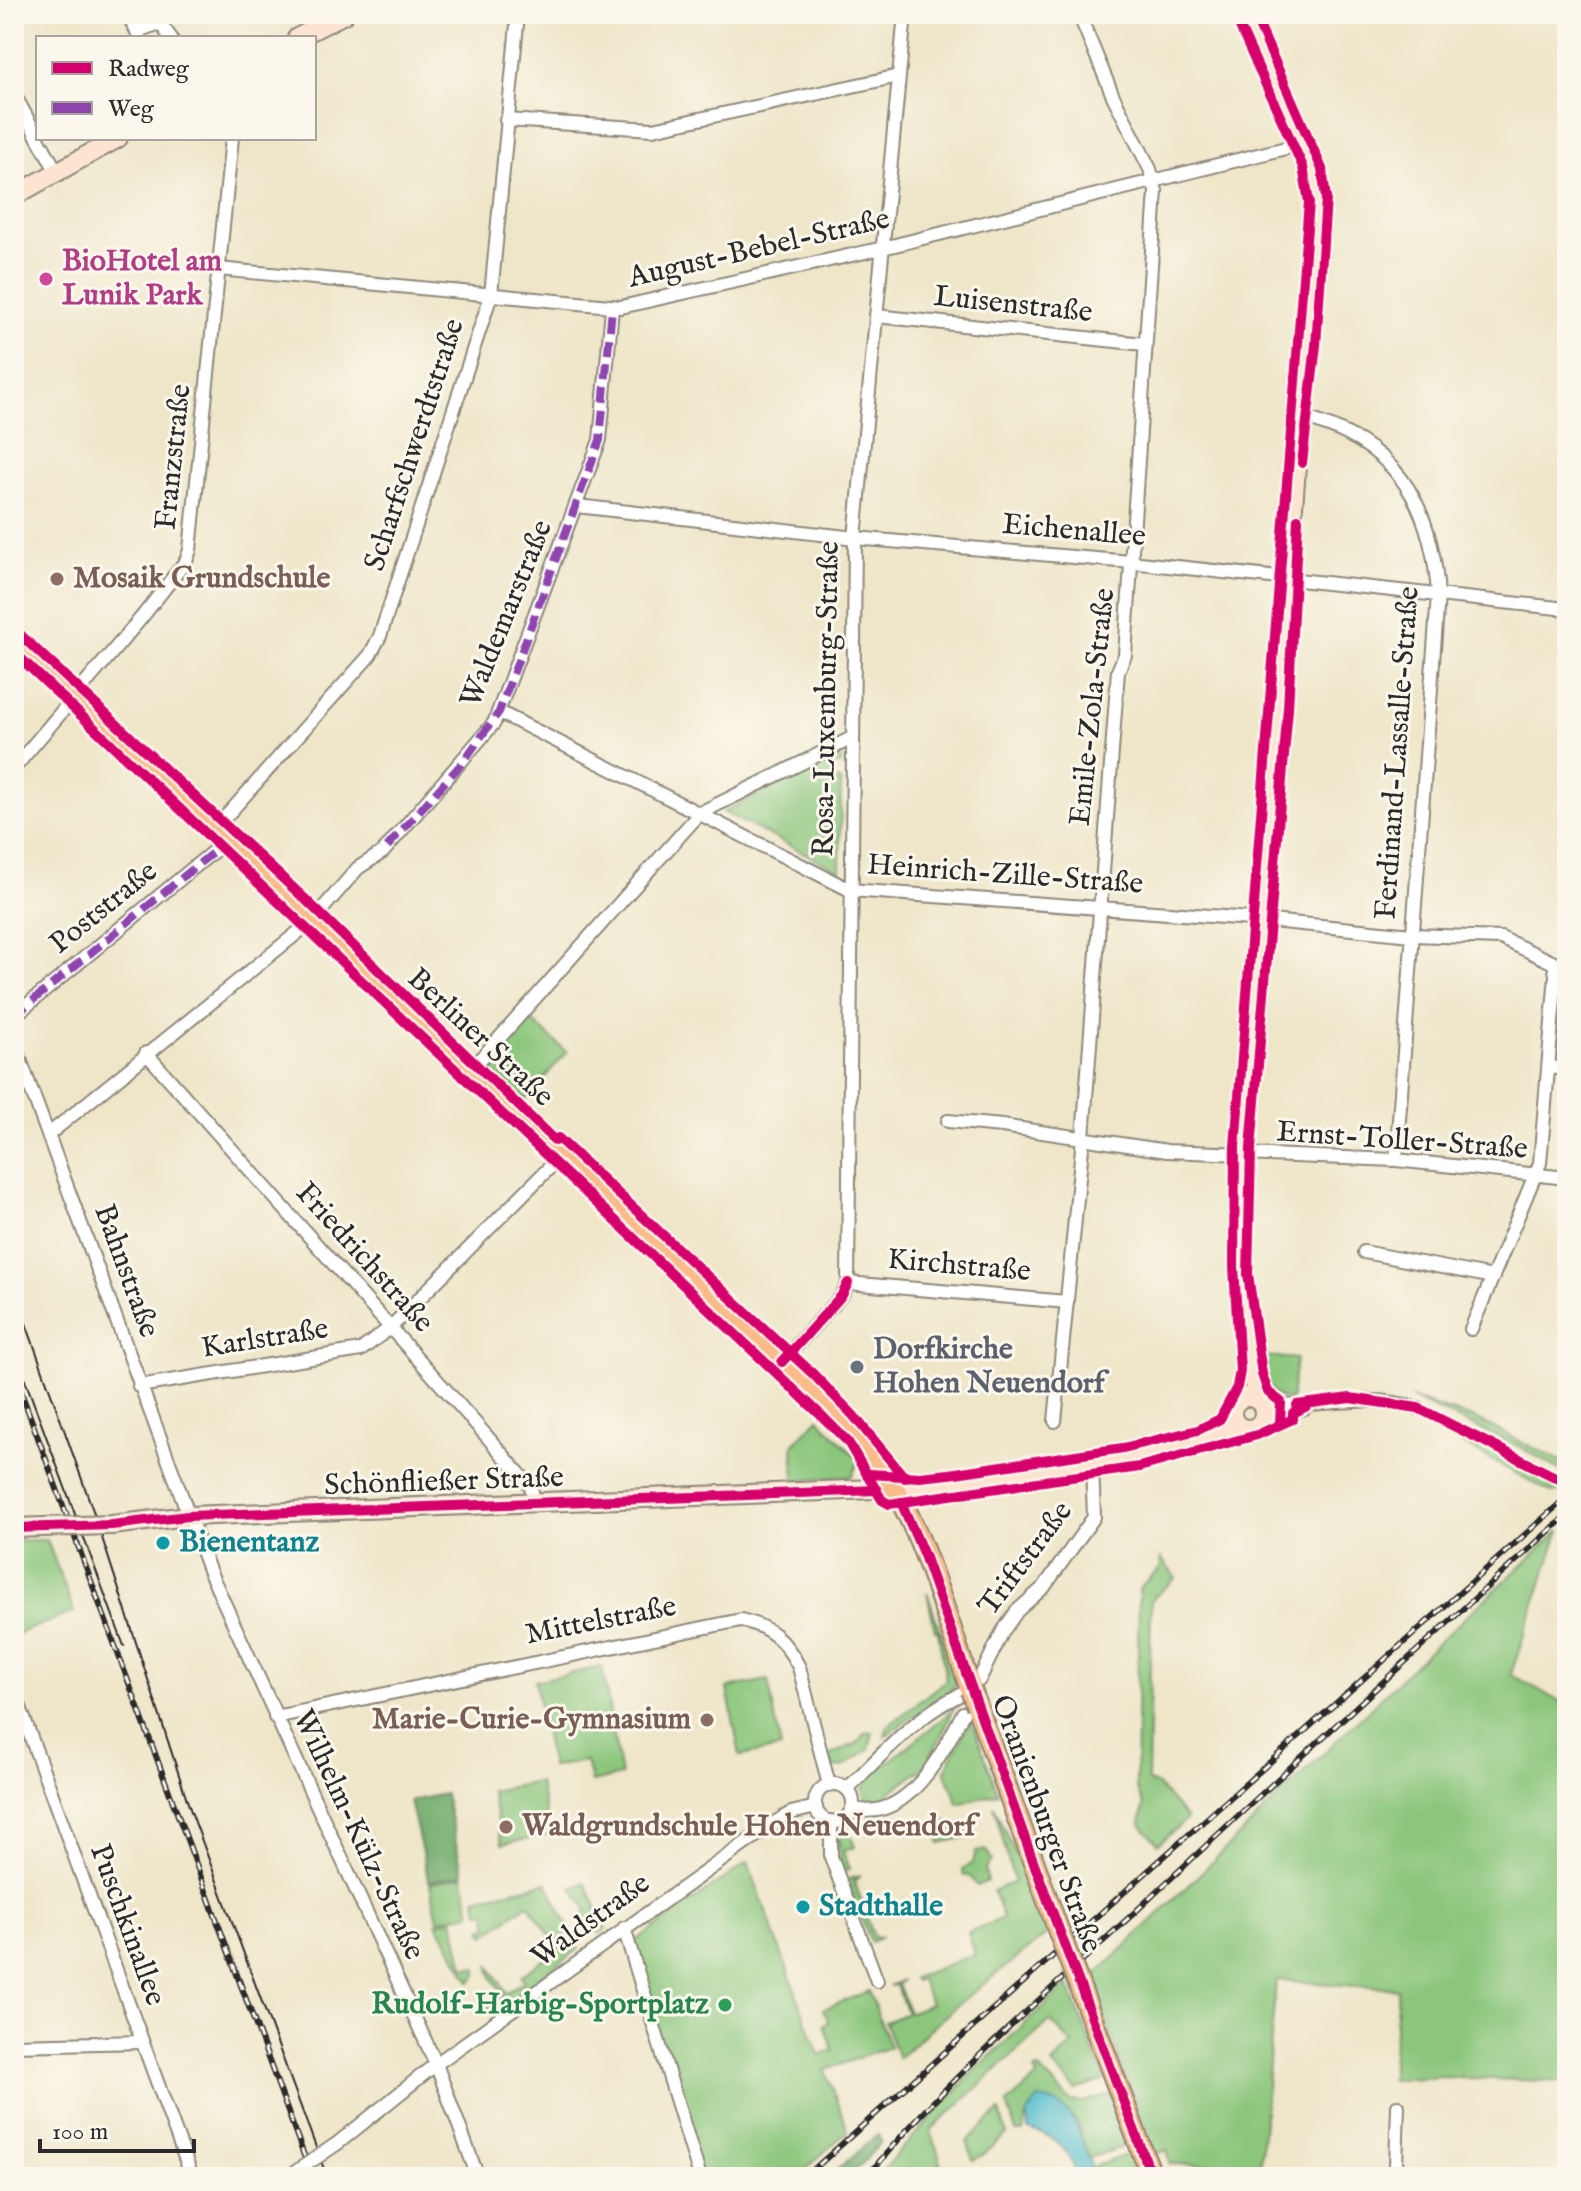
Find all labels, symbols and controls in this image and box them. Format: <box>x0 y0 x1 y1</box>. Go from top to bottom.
legend <box>36 36 316 140</box>
text: Radweg <box>108 54 190 85</box>
text: Weg <box>108 94 155 125</box>
street label: August-Bebel-Straße <box>624 200 893 298</box>
place label: BioHotel am Lunik Park <box>62 243 222 315</box>
marker: BioHotel am Lunik Park <box>37 270 55 288</box>
street label: Luisenstraße <box>932 278 1094 332</box>
street label: Scharfschwerdtstraße <box>356 314 474 576</box>
street label: Franzstraße <box>147 382 201 532</box>
street label: Eichenallee <box>1001 506 1147 556</box>
street label: Waldemarstraße <box>452 515 562 713</box>
street label: Rosa-Luxemburg-Straße <box>805 541 849 857</box>
place label: Mosaik Grundschule <box>73 560 330 598</box>
marker: Mosaik Grundschule <box>48 570 66 588</box>
street label: Ferdinand-Lassalle-Straße <box>1367 585 1429 921</box>
street label: Emile-Zola-Straße <box>1062 586 1124 828</box>
street label: Heinrich-Zille-Straße <box>866 846 1144 904</box>
street label: Poststraße <box>42 853 166 963</box>
street label: Berliner Straße <box>399 960 561 1116</box>
street label: Ernst-Toller-Straße <box>1275 1113 1529 1169</box>
street label: Friedrichstraße <box>287 1175 441 1341</box>
street label: Bahnstraße <box>84 1199 168 1343</box>
street label: Kirchstraße <box>886 1241 1032 1291</box>
street label: Karlstraße <box>199 1310 331 1368</box>
place label: Dorfkirche Hohen Neuendorf <box>873 1331 1110 1403</box>
marker: Dorfkirche Hohen Neuendorf <box>848 1358 866 1376</box>
street label: Schönfließer Straße <box>324 1459 564 1505</box>
street label: Triftstraße <box>971 1494 1081 1624</box>
place label: Bienentanz <box>179 1524 319 1562</box>
marker: Bienentanz <box>154 1534 172 1552</box>
street label: Mittelstraße <box>522 1588 680 1654</box>
street label: Oranienburger Straße <box>982 1690 1110 1958</box>
place label: Marie-Curie-Gymnasium <box>372 1701 691 1739</box>
street label: Wilhelm-Külz-Straße <box>283 1704 433 1966</box>
marker: Marie-Curie-Gymnasium <box>698 1711 716 1729</box>
place label: Waldgrundschule Hohen Neuendorf <box>521 1808 981 1846</box>
marker: Waldgrundschule Hohen Neuendorf <box>497 1818 515 1836</box>
street label: Puschkinallee <box>80 1839 174 2011</box>
street label: Waldstraße <box>524 1865 658 1977</box>
place label: Stadthalle <box>819 1888 943 1926</box>
marker: Stadthalle <box>794 1898 812 1916</box>
place label: Rudolf-Harbig-Sportplatz <box>371 1986 709 2024</box>
marker: Rudolf-Harbig-Sportplatz <box>716 1996 734 2014</box>
scale bar <box>40 2103 194 2153</box>
text: 100 m <box>52 2117 108 2148</box>

